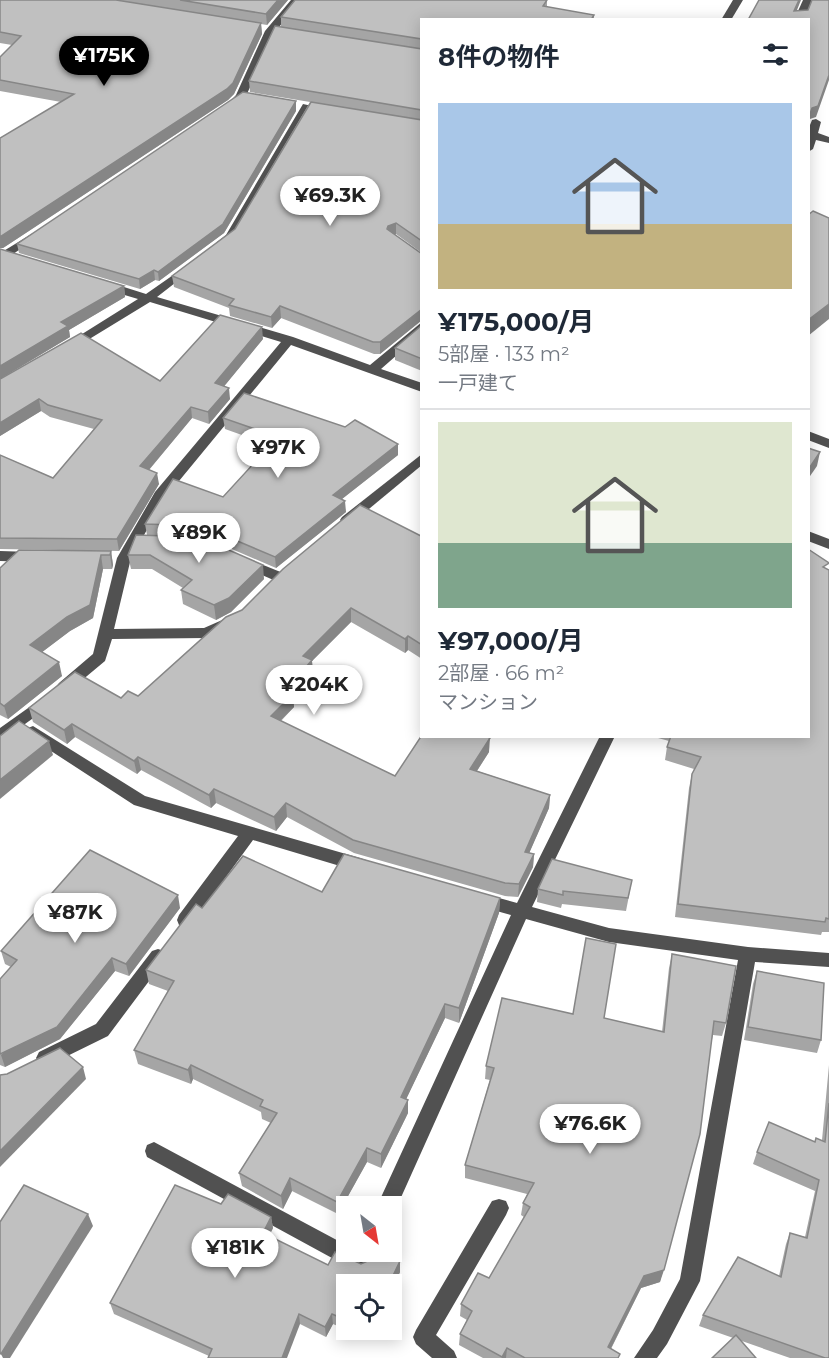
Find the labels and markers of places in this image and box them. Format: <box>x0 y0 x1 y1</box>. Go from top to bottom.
pin: ¥175K <box>62 36 146 87</box>
pin: ¥69.3K <box>281 176 379 227</box>
pin: ¥97K <box>242 428 314 479</box>
pin: ¥89K <box>163 513 235 564</box>
pin: ¥204K <box>272 665 356 716</box>
pin: ¥87K <box>39 893 111 944</box>
pin: ¥76.6K <box>541 1104 639 1155</box>
pin: ¥181K <box>193 1228 277 1279</box>

